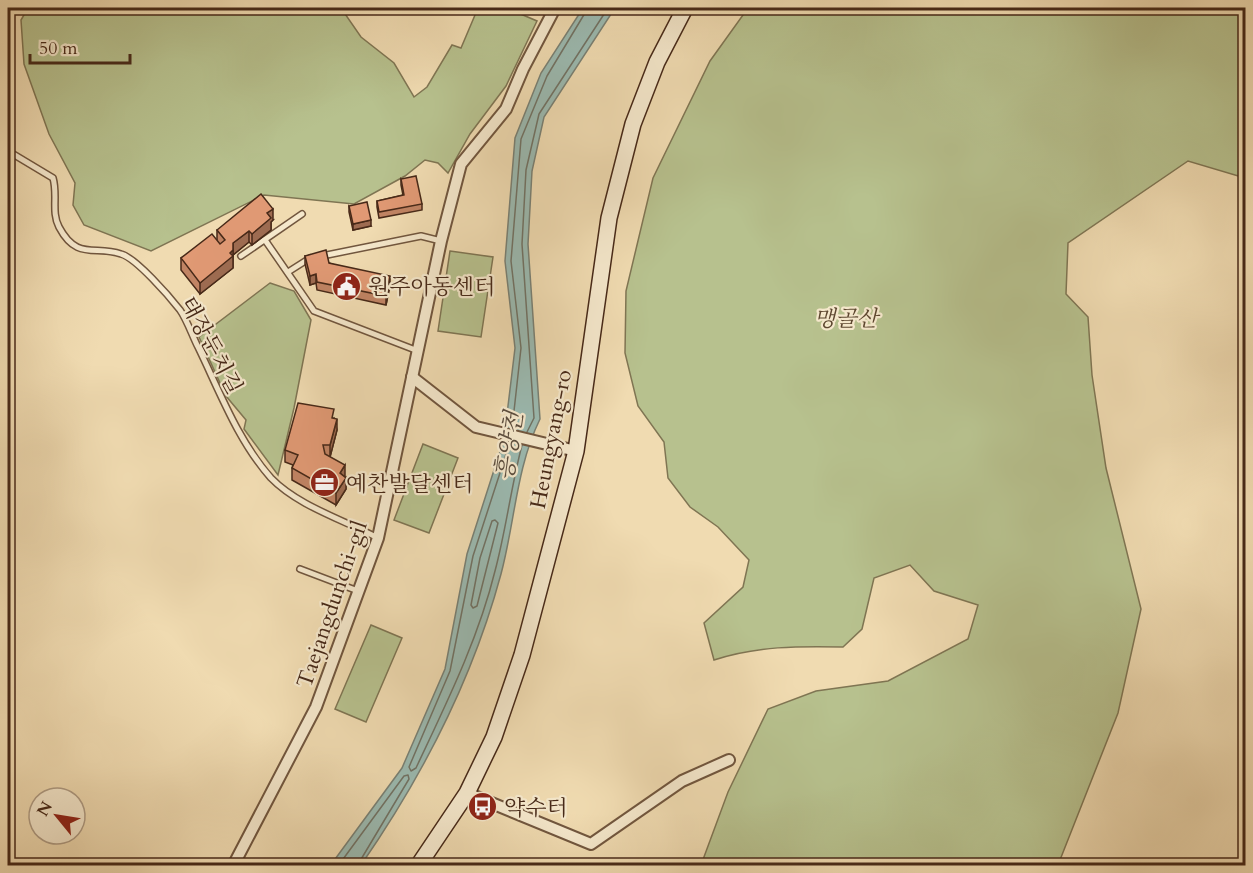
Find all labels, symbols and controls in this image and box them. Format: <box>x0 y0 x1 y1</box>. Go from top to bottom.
scale bar <box>30 27 130 65</box>
text: 50 m <box>39 36 78 61</box>
public building icon: 원주아동센터 <box>331 270 363 302</box>
place label: 원주아동센터 <box>368 272 496 302</box>
street label: 태장둔치길 <box>173 292 249 399</box>
park label: 맹골산 <box>814 304 881 334</box>
street label: Heungyang-ro <box>523 367 579 511</box>
water label: 흥양천 <box>488 407 532 483</box>
office icon: 예찬발달센터 <box>309 467 341 499</box>
place label: 예찬발달센터 <box>346 469 474 499</box>
street label: Taejangdunchi-gil <box>289 516 375 692</box>
north arrow <box>27 786 87 846</box>
bus stop icon: 약수터 <box>467 791 499 823</box>
place label: 약수터 <box>504 793 568 823</box>
text: N <box>32 797 58 821</box>

